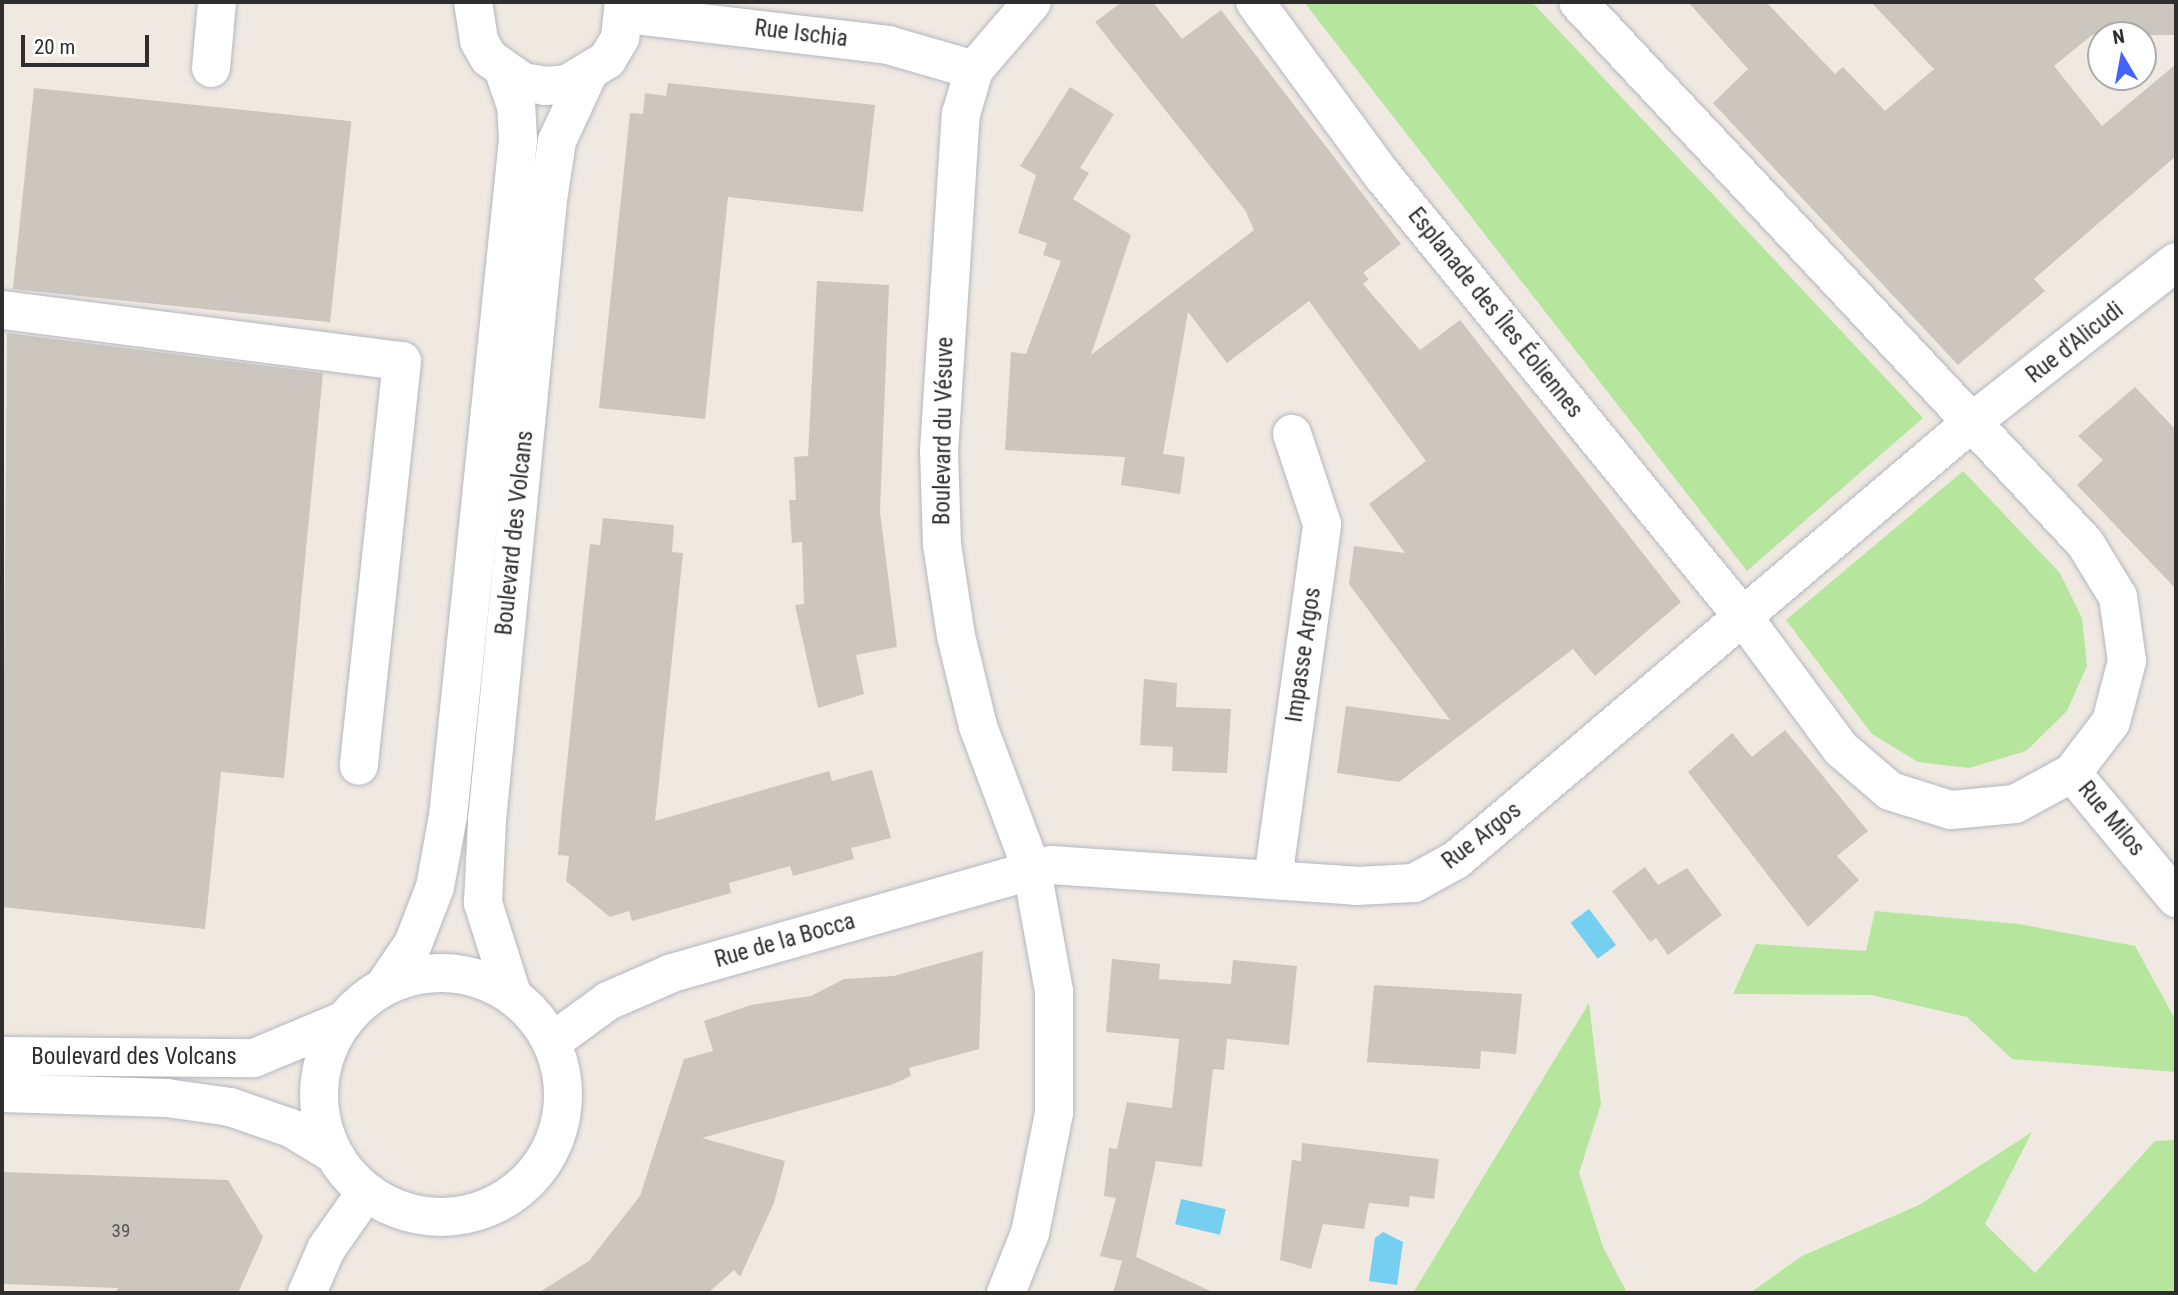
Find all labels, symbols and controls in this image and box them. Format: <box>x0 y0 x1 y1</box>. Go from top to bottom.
street label: Rue Ischia <box>753 15 849 53</box>
scale bar <box>24 21 152 65</box>
north arrow <box>2087 21 2157 91</box>
text: N <box>2111 24 2126 49</box>
text: 20 m <box>34 35 75 59</box>
street label: Esplanade des Îles Éoliennes <box>1402 202 1588 424</box>
street label: Rue d'Alicudi <box>2021 297 2129 389</box>
street label: Boulevard du Vésuve <box>929 337 959 525</box>
street label: Boulevard des Volcans <box>491 429 539 637</box>
street label: Impasse Argos <box>1281 586 1327 724</box>
street label: Rue Milos <box>2072 776 2150 862</box>
street label: Rue Argos <box>1437 797 1527 875</box>
street label: Rue de la Bocca <box>712 908 858 974</box>
street label: Boulevard des Volcans <box>31 1043 237 1071</box>
house number: 39 <box>112 1220 130 1242</box>

